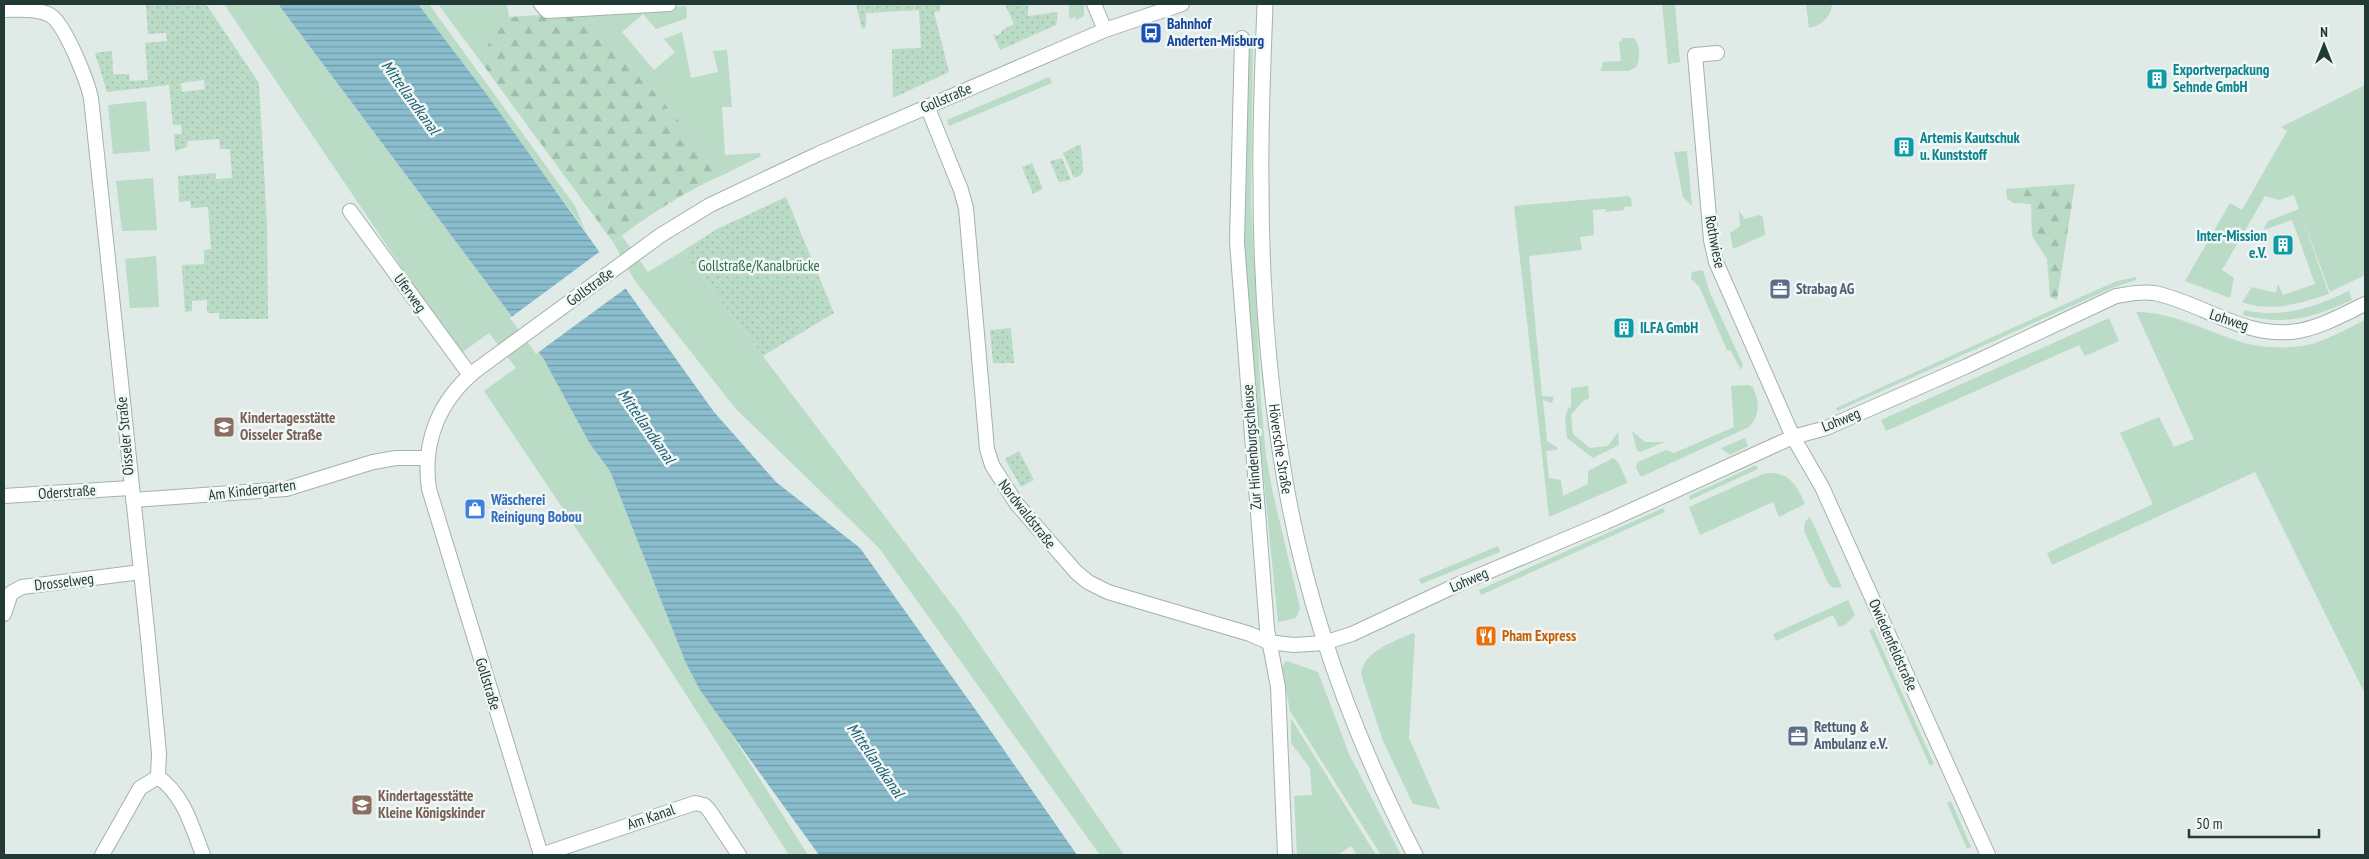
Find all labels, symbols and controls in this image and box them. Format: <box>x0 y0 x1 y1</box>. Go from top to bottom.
place label: Bahnhof Anderten-Misburg <box>1166 14 1264 50</box>
north arrow <box>2299 20 2349 70</box>
bus stop icon: Bahnhof Anderten-Misburg <box>1139 21 1163 45</box>
text: N <box>2320 23 2328 41</box>
water label: Mittellandkanal <box>377 56 445 139</box>
place label: Exportverpackung Sehnde GmbH <box>2173 60 2270 96</box>
building icon: Exportverpackung Sehnde GmbH <box>2145 67 2169 91</box>
street label: Gollstraße <box>917 78 974 117</box>
place label: Artemis Kautschuk u. Kunststoff <box>1919 128 2020 164</box>
building icon: Artemis Kautschuk u. Kunststoff <box>1892 135 1916 159</box>
street label: Rothwiese <box>1701 214 1730 270</box>
place label: Inter-Mission e.V. <box>2196 226 2267 262</box>
building icon: Inter-Mission e.V. <box>2271 233 2295 257</box>
park label: Gollstraße/Kanalbrücke <box>698 256 820 275</box>
street label: Gollstraße <box>562 263 617 310</box>
street label: Uferweg <box>390 270 431 316</box>
office icon: Strabag AG <box>1768 277 1792 301</box>
place label: Strabag AG <box>1796 279 1855 298</box>
street label: Lohweg <box>2207 304 2251 335</box>
building icon: ILFA GmbH <box>1612 316 1636 340</box>
place label: ILFA GmbH <box>1640 318 1698 337</box>
street label: Zur Hindenburgschleuse <box>1238 384 1265 510</box>
water label: Mittellandkanal <box>614 385 681 468</box>
street label: Oisseler Straße <box>112 396 137 476</box>
street label: Höversche Straße <box>1265 403 1297 496</box>
street label: Lohweg <box>1819 403 1863 436</box>
place label: Kindertagesstätte Oisseler Straße <box>240 408 336 444</box>
school or university icon: Kindertagesstätte Oisseler Straße <box>212 415 236 439</box>
street label: Am Kindergarten <box>207 475 297 504</box>
street label: Nordwaldstraße <box>994 475 1060 552</box>
street label: Oderstraße <box>37 480 96 503</box>
place label: Wäscherei Reinigung Bobou <box>490 490 582 526</box>
shop icon: Wäscherei Reinigung Bobou <box>463 497 487 521</box>
street label: Lohweg <box>1447 563 1491 596</box>
street label: Drosselweg <box>33 568 95 595</box>
street label: Owiedenfeldstraße <box>1865 596 1922 694</box>
restaurant icon: Pham Express <box>1474 624 1498 648</box>
place label: Pham Express <box>1502 626 1576 645</box>
street label: Gollstraße <box>472 655 505 712</box>
place label: Rettung & Ambulanz e.V. <box>1813 717 1888 753</box>
water label: Mittellandkanal <box>843 719 910 802</box>
office icon: Rettung & Ambulanz e.V. <box>1786 724 1810 748</box>
place label: Kindertagesstätte Kleine Königskinder <box>378 786 486 822</box>
school or university icon: Kindertagesstätte Kleine Königskinder <box>350 793 374 817</box>
street label: Am Kanal <box>624 799 678 834</box>
scale bar <box>2189 806 2319 838</box>
text: 50 m <box>2196 814 2222 833</box>

